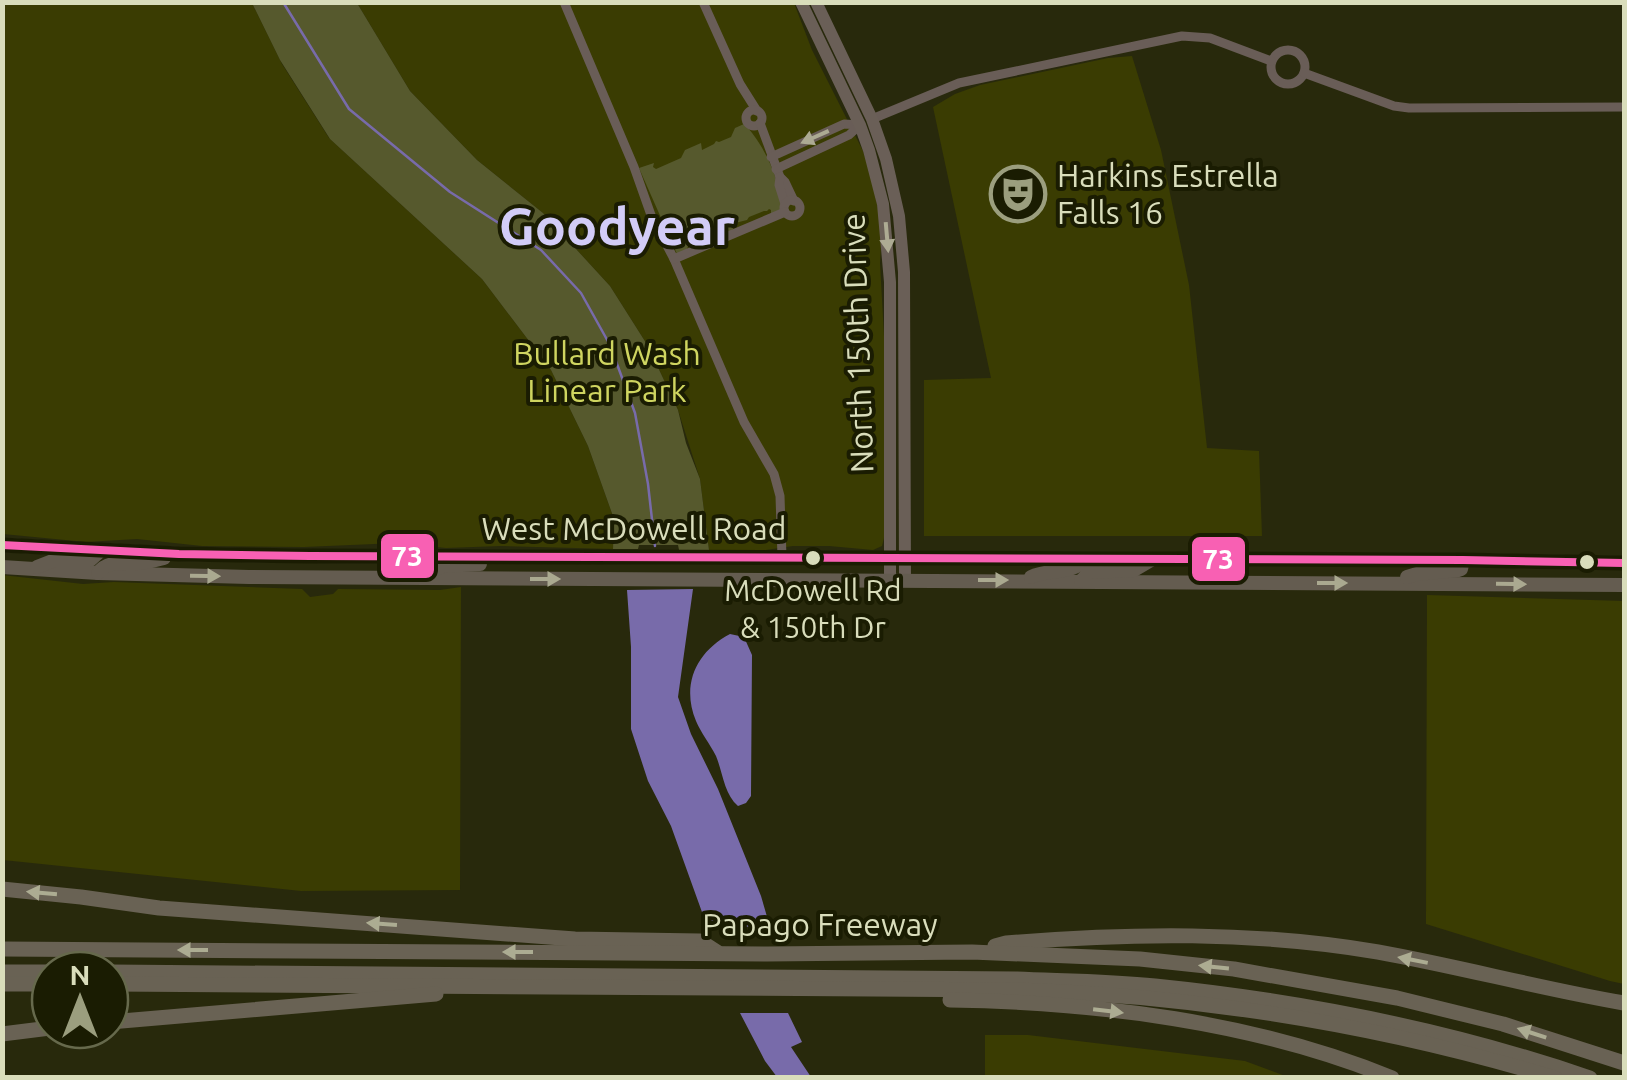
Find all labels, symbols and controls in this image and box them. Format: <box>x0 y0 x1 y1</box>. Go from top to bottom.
one-way arrow <box>800 129 830 145</box>
place label: Harkins Estrella Falls 16 <box>1057 157 1279 230</box>
theatre icon: Harkins Estrella Falls 16 <box>988 164 1048 224</box>
district label: Goodyear <box>499 197 735 255</box>
street label: North 150th Drive <box>834 213 880 474</box>
one-way arrow <box>879 222 895 253</box>
park label: Bullard Wash Linear Park <box>513 335 701 408</box>
street label: West McDowell Road <box>482 510 786 546</box>
line badge: 73 <box>379 532 436 580</box>
line badge: 73 <box>1190 535 1247 583</box>
text: 73 <box>391 540 423 571</box>
text: 73 <box>1202 543 1234 574</box>
marker: McDowell Rd & 150th Dr <box>803 548 823 568</box>
unlabelled marker <box>1577 552 1597 572</box>
one-way arrow <box>189 569 221 585</box>
one-way arrow <box>529 571 561 587</box>
one-way arrow <box>977 572 1009 588</box>
place label: McDowell Rd & 150th Dr <box>724 573 902 644</box>
one-way arrow <box>1316 575 1348 591</box>
one-way arrow <box>1496 576 1528 592</box>
one-way arrow <box>25 884 57 900</box>
street label: Papago Freeway <box>702 906 938 942</box>
one-way arrow <box>366 916 397 932</box>
one-way arrow <box>176 942 208 958</box>
one-way arrow <box>501 944 533 960</box>
north arrow <box>30 950 130 1050</box>
one-way arrow <box>1397 951 1428 967</box>
text: N <box>70 959 90 990</box>
one-way arrow <box>1198 959 1229 975</box>
one-way arrow <box>1093 1003 1125 1019</box>
one-way arrow <box>1517 1024 1547 1039</box>

